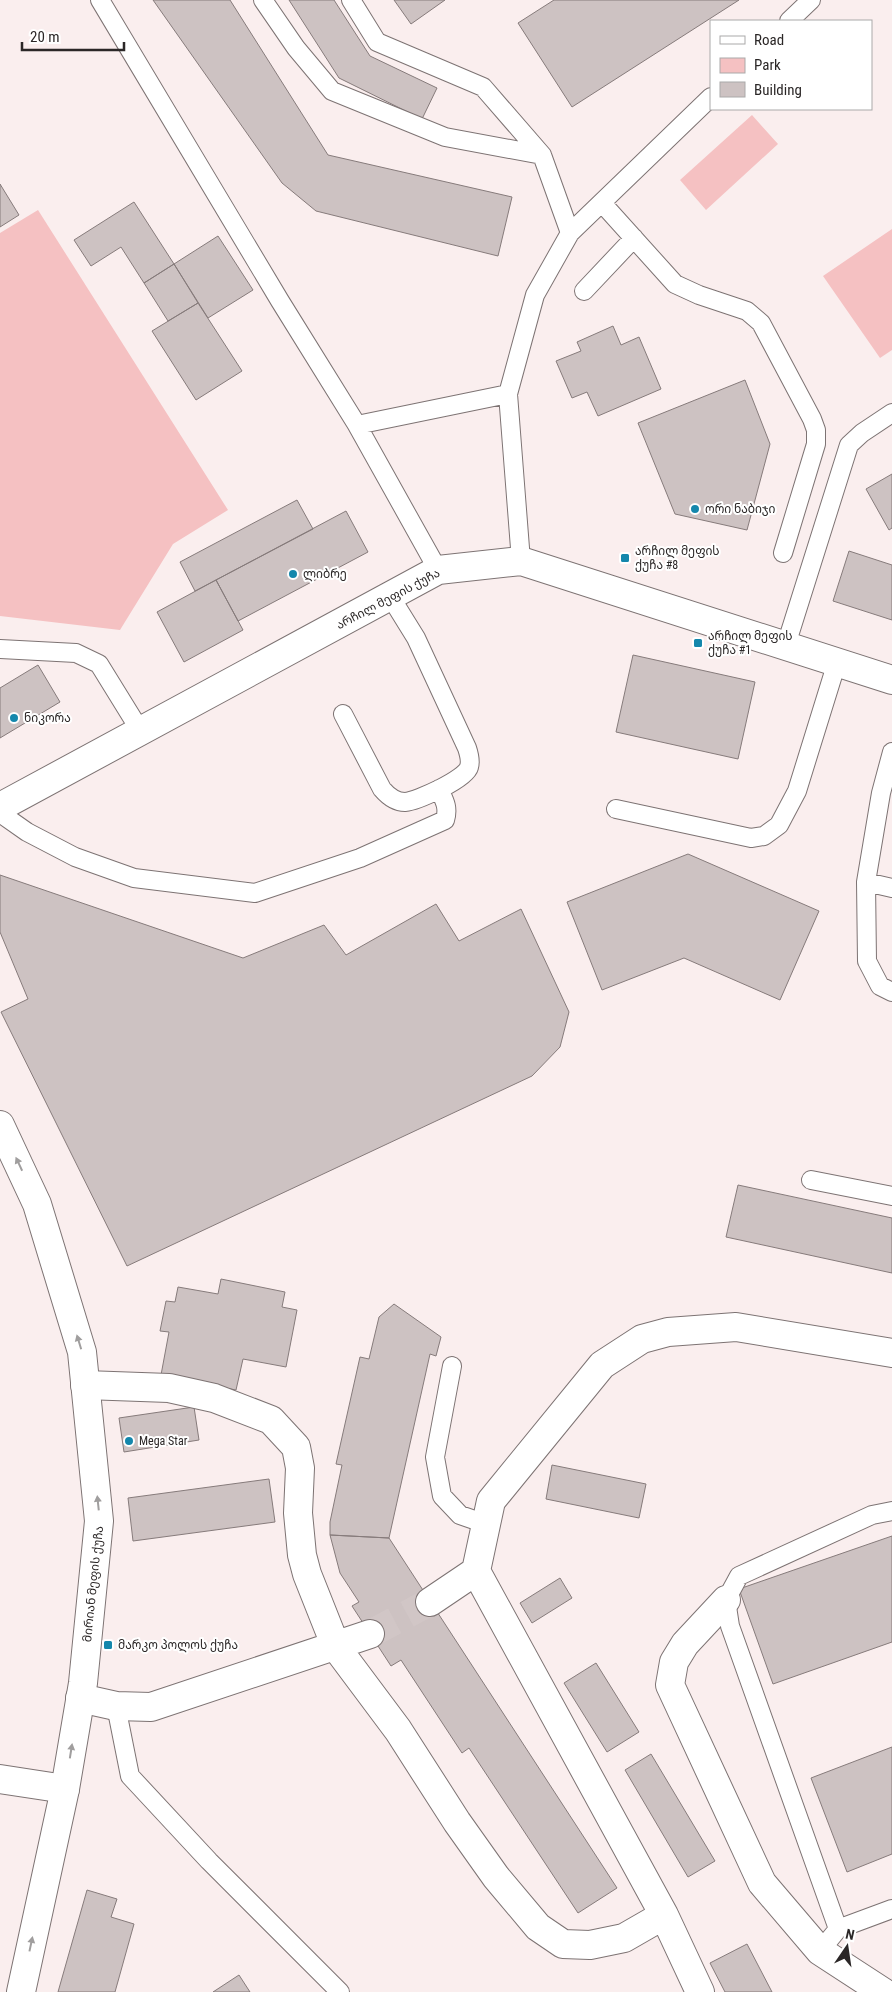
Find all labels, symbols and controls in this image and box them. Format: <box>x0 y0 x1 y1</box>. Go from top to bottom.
scale bar <box>22 20 125 52</box>
legend <box>710 20 872 110</box>
text: 20 m <box>30 28 60 46</box>
text: Road <box>754 31 784 49</box>
text: Park <box>754 56 781 74</box>
text: Building <box>754 81 802 99</box>
place label: ორი ნაბიჯი <box>705 502 776 516</box>
marker: ორი ნაბიჯი <box>689 503 701 515</box>
place label: არჩილ მეფის ქუჩა #8 <box>635 544 720 572</box>
marker: არჩილ მეფის ქუჩა #8 <box>619 552 631 564</box>
street label: არჩილ მეფის ქუჩა <box>334 566 443 633</box>
place label: ლიბრე <box>303 567 347 582</box>
marker: ლიბრე <box>287 568 299 580</box>
place label: არჩილ მეფის ქუჩა #1 <box>708 629 793 657</box>
marker: არჩილ მეფის ქუჩა #1 <box>692 637 704 649</box>
place label: ნიკორა <box>24 711 71 725</box>
marker: ნიკორა <box>8 712 20 724</box>
one-way arrow <box>14 1157 22 1171</box>
one-way arrow <box>74 1334 82 1349</box>
place label: Mega Star <box>139 1434 188 1448</box>
marker: Mega Star <box>123 1435 135 1447</box>
one-way arrow <box>93 1495 101 1511</box>
street label: მირიან მეფის ქუჩა <box>80 1525 106 1643</box>
place label: მარკო პოლოს ქუჩა <box>118 1638 238 1653</box>
marker: მარკო პოლოს ქუჩა <box>102 1639 114 1651</box>
one-way arrow <box>68 1743 76 1759</box>
north arrow <box>822 1922 872 1972</box>
text: N <box>844 1926 856 1943</box>
one-way arrow <box>28 1936 36 1952</box>

